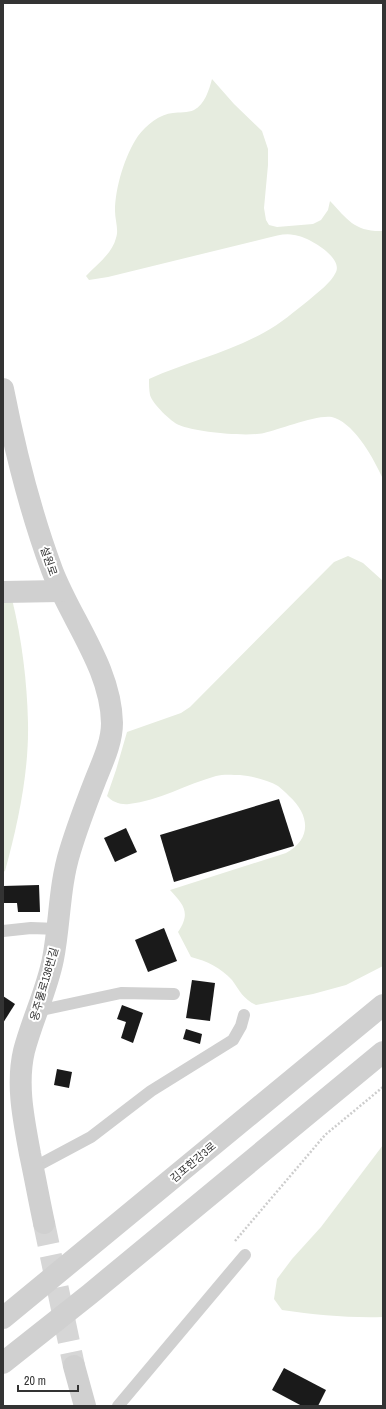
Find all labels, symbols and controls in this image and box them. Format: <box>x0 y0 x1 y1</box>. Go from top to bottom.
street label: 설원로 <box>37 544 61 578</box>
street label: 옹주물로136번길 <box>27 946 61 1022</box>
street label: 김포한강3로 <box>167 1139 219 1185</box>
scale bar <box>18 1367 78 1393</box>
text: 20 m <box>24 1373 46 1389</box>

